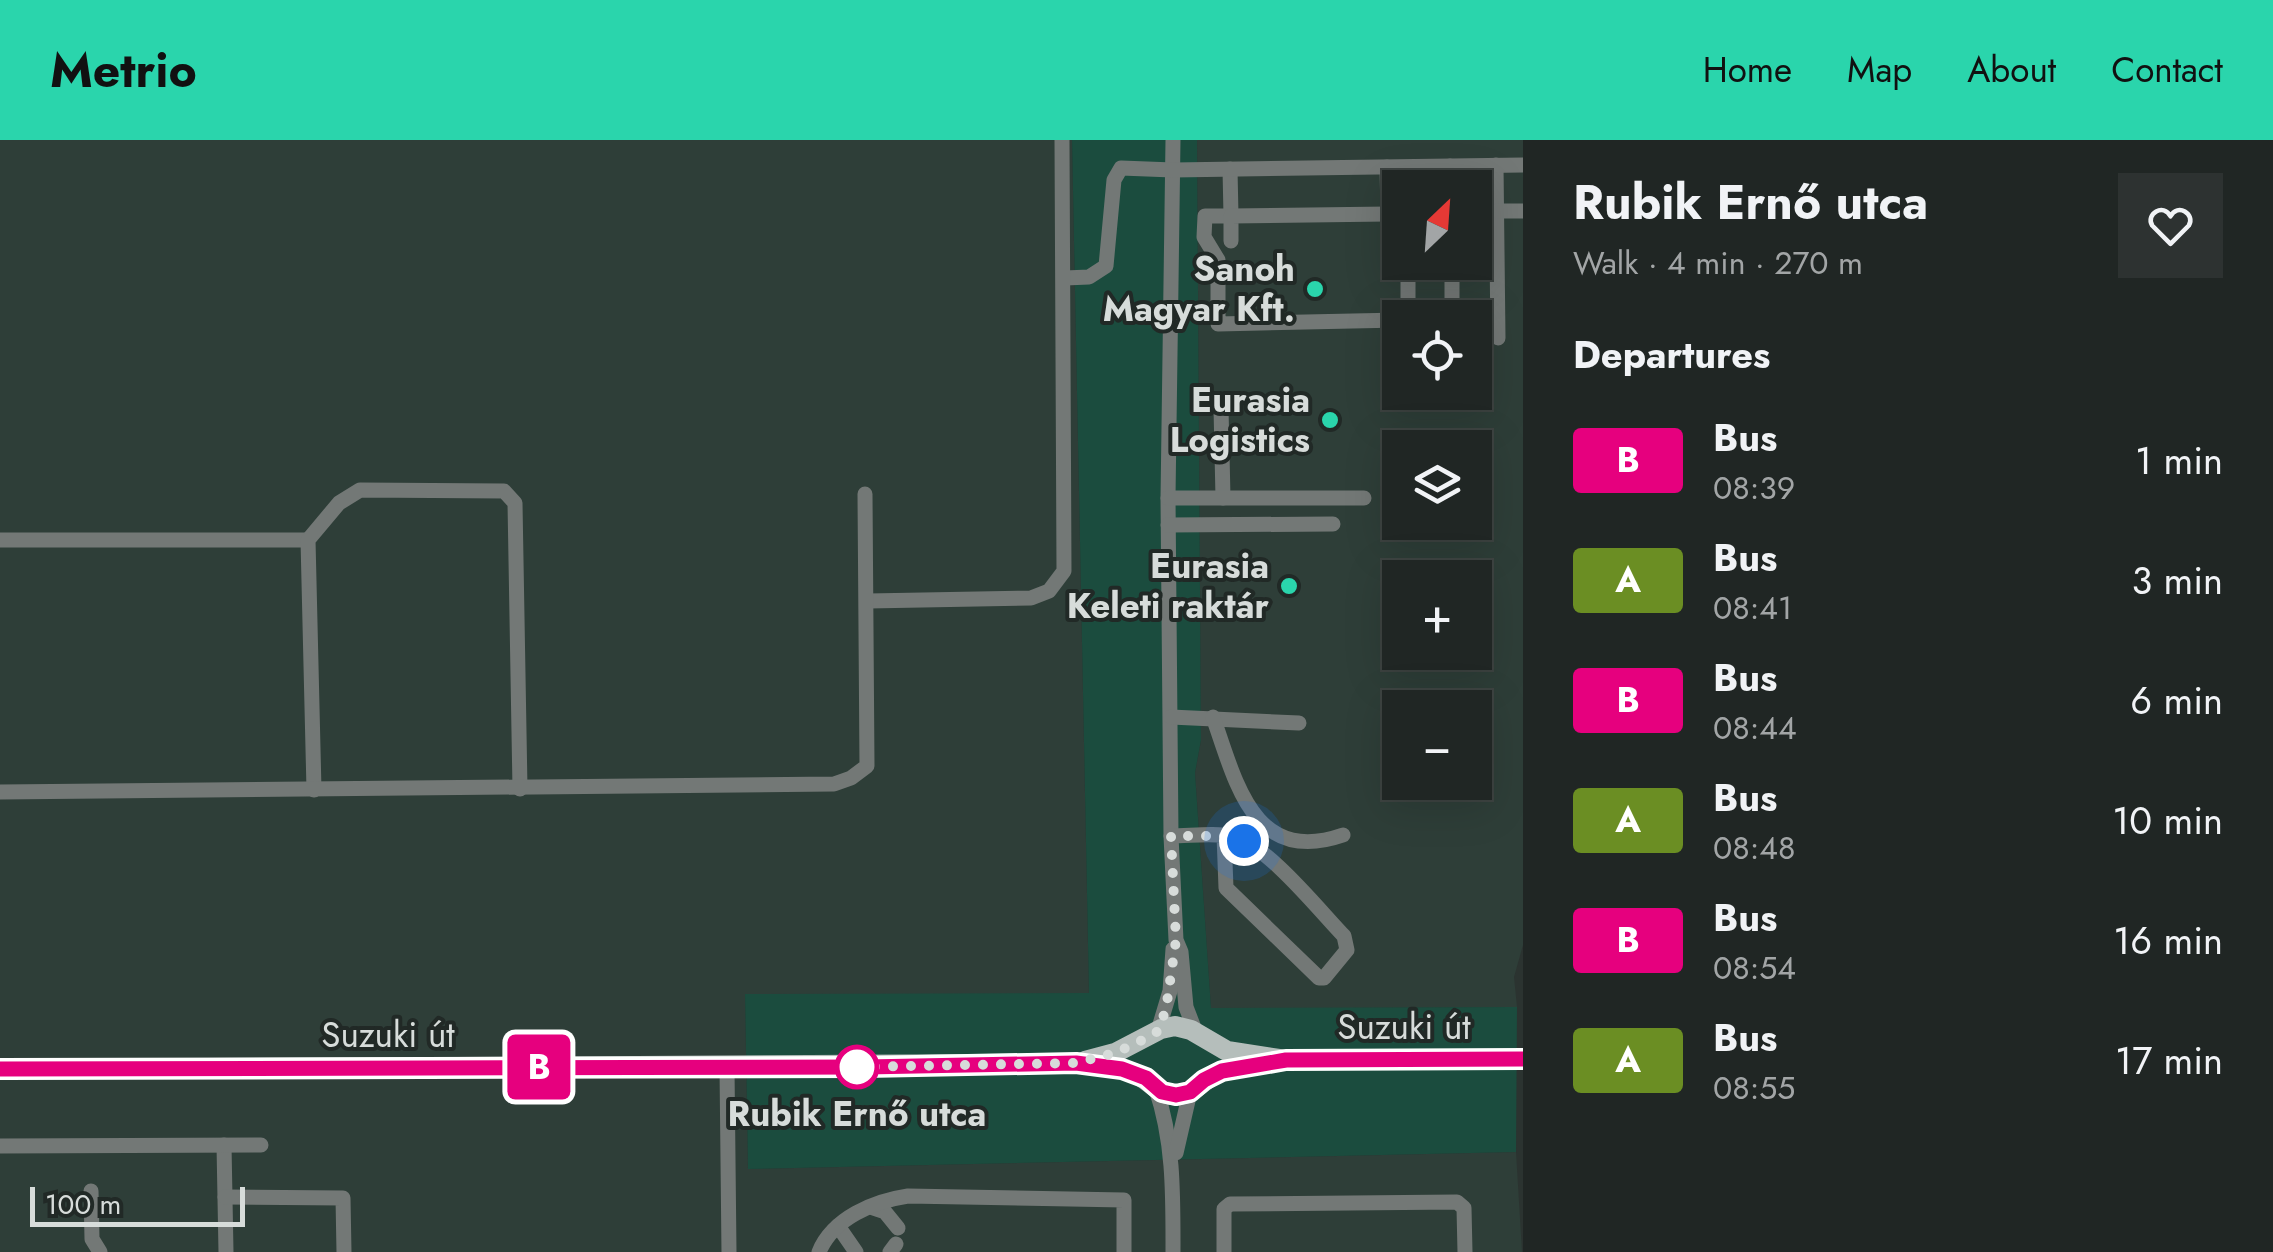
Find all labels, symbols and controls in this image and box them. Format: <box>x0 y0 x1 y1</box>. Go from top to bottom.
text: Metrio <box>50 36 197 105</box>
text: Home <box>1703 45 1792 95</box>
text: Map <box>1847 45 1912 95</box>
text: About <box>1967 45 2056 95</box>
text: Contact <box>2111 45 2223 95</box>
text: Rubik Ernő utca <box>1573 168 1928 237</box>
north arrow <box>1382 170 1492 280</box>
map controls <box>1382 170 1492 800</box>
button: heart <box>2118 173 2223 278</box>
text: Walk · 4 min · 270 m <box>1573 240 1863 286</box>
place label: Sanoh Magyar Kft. <box>1103 244 1295 334</box>
marker: Sanoh Magyar Kft. <box>1304 278 1326 300</box>
button: locate <box>1382 300 1492 410</box>
text: Departures <box>1573 327 1770 382</box>
place label: Eurasia Logistics <box>1170 375 1310 465</box>
marker: Eurasia Logistics <box>1319 409 1341 431</box>
text: Bus <box>1713 410 1777 465</box>
button: layers <box>1382 430 1492 540</box>
text: 1 min <box>2135 433 2223 488</box>
text: B <box>1616 435 1640 485</box>
text: 08:39 <box>1713 465 1795 511</box>
text: Bus <box>1713 530 1777 585</box>
place label: Eurasia Keleti raktár <box>1067 541 1270 631</box>
text: 3 min <box>2131 553 2223 608</box>
text: A <box>1615 555 1641 605</box>
button: + <box>1382 560 1492 670</box>
marker: Eurasia Keleti raktár <box>1278 575 1300 597</box>
text: 08:41 <box>1713 585 1792 631</box>
text: Bus <box>1713 650 1777 705</box>
text: 6 min <box>2130 673 2223 728</box>
text: B <box>1616 675 1640 725</box>
button: − <box>1382 690 1492 800</box>
text: 08:44 <box>1713 705 1797 751</box>
text: Bus <box>1713 770 1777 825</box>
text: 10 min <box>2112 793 2223 848</box>
text: A <box>1615 795 1641 845</box>
your location <box>1219 816 1269 866</box>
text: 08:48 <box>1713 825 1795 871</box>
text: Bus <box>1713 890 1777 945</box>
text: 16 min <box>2113 913 2223 968</box>
text: B <box>1616 915 1640 965</box>
text: 08:54 <box>1713 945 1796 991</box>
street label: Suzuki út <box>1337 1002 1471 1052</box>
street label: Suzuki út <box>321 1010 455 1060</box>
text: Bus <box>1713 1010 1777 1065</box>
text: 17 min <box>2115 1033 2223 1088</box>
line badge: B <box>506 1034 572 1100</box>
text: A <box>1615 1035 1641 1085</box>
text: B <box>527 1042 551 1092</box>
marker: Rubik Ernő utca <box>836 1046 878 1088</box>
text: 08:55 <box>1713 1065 1795 1111</box>
place label: Rubik Ernő utca <box>728 1089 986 1139</box>
scale bar <box>30 1182 245 1226</box>
text: 100 m <box>45 1184 121 1225</box>

